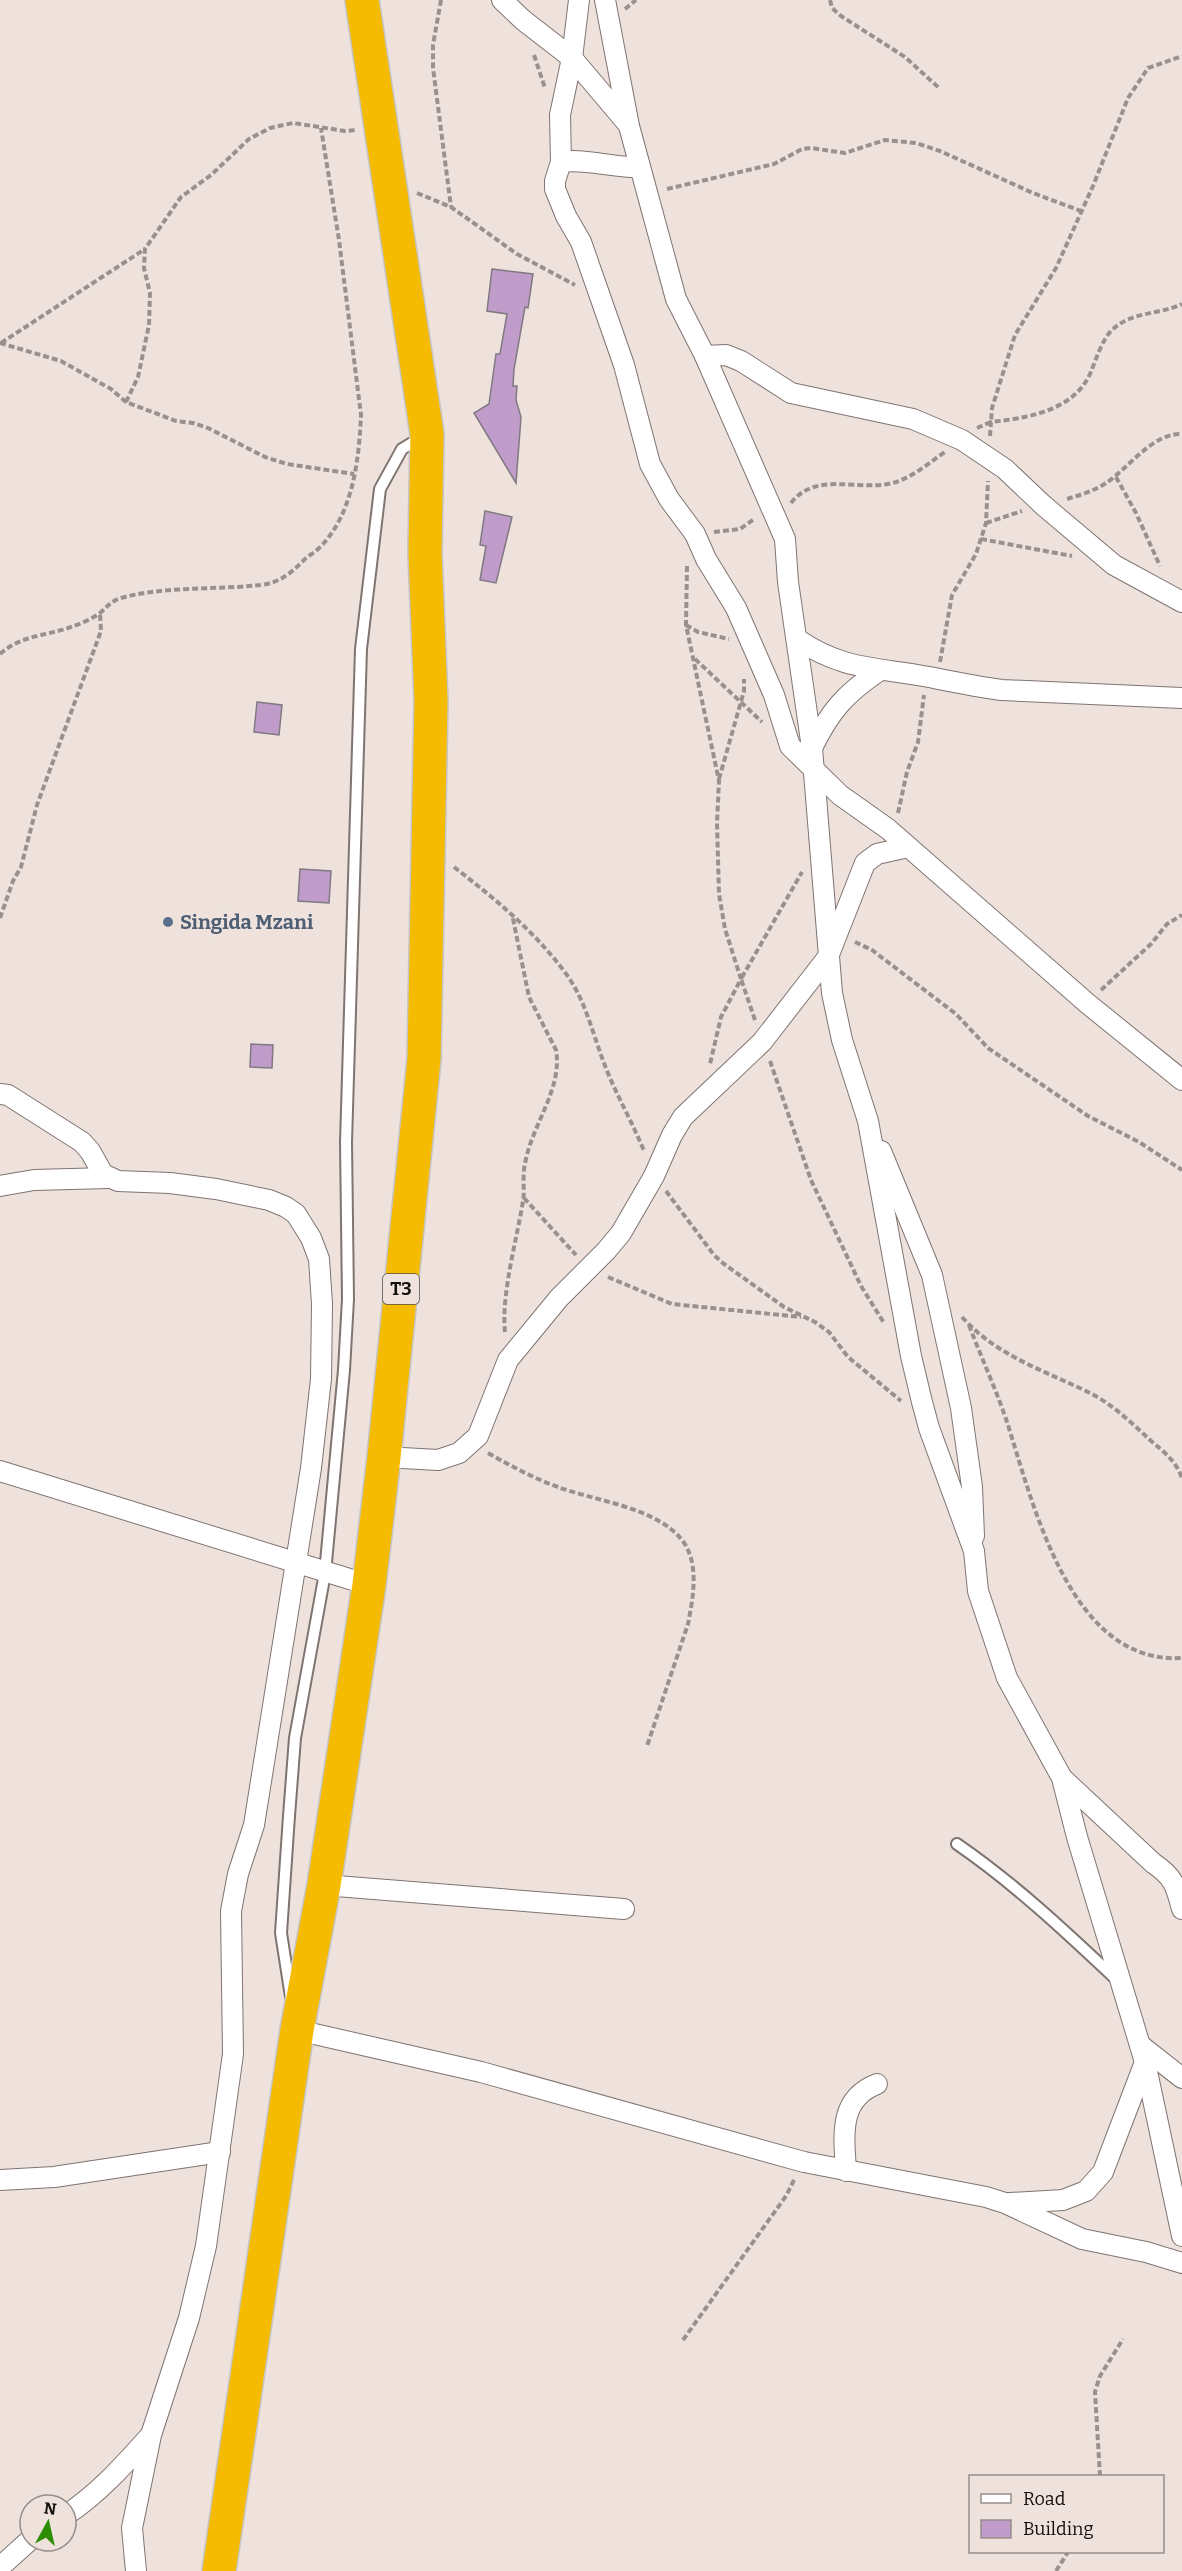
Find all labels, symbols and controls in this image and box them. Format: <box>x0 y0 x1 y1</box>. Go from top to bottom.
place label: Singida Mzani <box>180 910 314 934</box>
marker: Singida Mzani <box>161 915 175 929</box>
road number: T3 <box>383 1274 419 1304</box>
legend <box>969 2475 1164 2553</box>
text: Road <box>1023 2488 1066 2510</box>
north arrow <box>18 2493 78 2553</box>
text: N <box>43 2498 57 2519</box>
text: Building <box>1023 2518 1094 2540</box>

